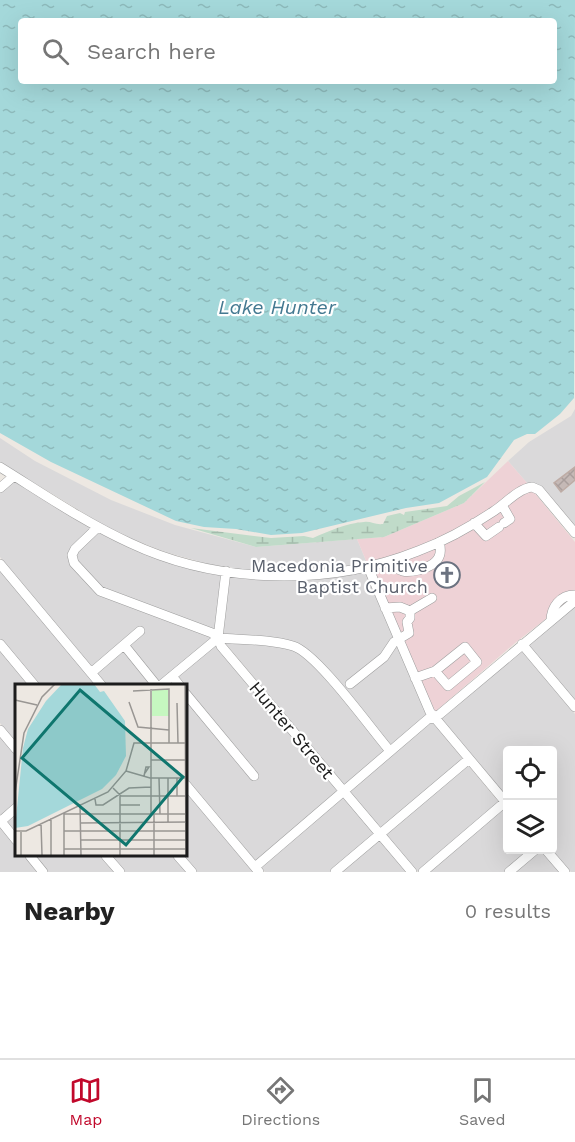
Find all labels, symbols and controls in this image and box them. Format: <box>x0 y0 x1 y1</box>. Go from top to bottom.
search box <box>18 18 557 84</box>
icon: search <box>39 35 72 68</box>
text: Search here <box>87 39 216 64</box>
water label: Lake Hunter <box>218 295 337 319</box>
place label: Macedonia Primitive Baptist Church <box>251 555 428 597</box>
church icon: Macedonia Primitive Baptist Church <box>432 560 462 590</box>
street label: Hunter Street <box>245 677 339 783</box>
inset map <box>15 684 188 857</box>
map controls <box>503 746 557 854</box>
button: locate <box>503 746 557 800</box>
button: layers <box>503 800 557 854</box>
text: Nearby <box>24 896 115 926</box>
text: 0 results <box>465 899 551 923</box>
tab: Map <box>69 1074 102 1129</box>
tab: Directions <box>241 1074 320 1129</box>
tab: Saved <box>459 1074 506 1129</box>

